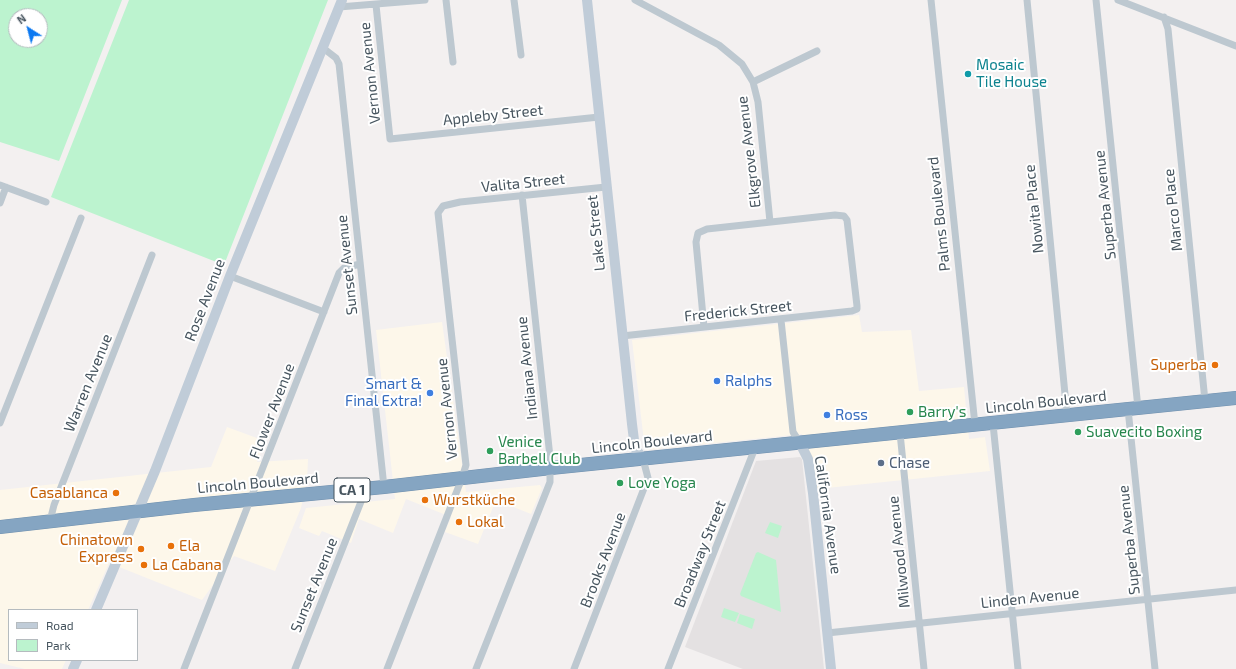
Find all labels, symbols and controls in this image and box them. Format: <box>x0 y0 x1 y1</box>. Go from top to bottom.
north arrow <box>8 8 48 48</box>
text: N <box>14 11 28 26</box>
street label: Vernon Avenue <box>356 21 384 125</box>
place label: Mosaic Tile House <box>976 56 1047 91</box>
marker: Mosaic Tile House <box>963 69 973 79</box>
street label: Elkgrove Avenue <box>733 95 765 209</box>
street label: Appleby Street <box>442 101 544 129</box>
street label: Superba Avenue <box>1090 149 1120 261</box>
street label: Palms Boulevard <box>924 156 954 272</box>
street label: Nowita Place <box>1020 164 1048 254</box>
street label: Marco Place <box>1160 168 1186 252</box>
street label: Valita Street <box>480 170 566 196</box>
street label: Lake Street <box>583 194 609 272</box>
street label: Sunset Avenue <box>333 214 361 316</box>
street label: Rose Avenue <box>181 256 229 344</box>
street label: Frederick Street <box>683 296 793 326</box>
street label: Indiana Avenue <box>513 315 541 421</box>
street label: Warren Avenue <box>60 331 116 435</box>
place label: Superba <box>1150 356 1207 374</box>
street label: Vernon Avenue <box>433 357 461 461</box>
marker: Superba <box>1210 360 1220 370</box>
street label: Flower Avenue <box>245 361 299 461</box>
place label: Ralphs <box>725 372 772 390</box>
place label: Smart & Final Extra! <box>345 375 422 410</box>
marker: Ralphs <box>712 376 722 386</box>
street label: Lincoln Boulevard <box>984 387 1108 417</box>
marker: Smart & Final Extra! <box>425 388 435 398</box>
place label: Barry's <box>918 403 966 421</box>
place label: Ross <box>835 406 868 424</box>
marker: Barry's <box>905 407 915 417</box>
marker: Ross <box>822 410 832 420</box>
place label: Suavecito Boxing <box>1086 423 1202 441</box>
street label: Lincoln Boulevard <box>590 427 714 457</box>
marker: Suavecito Boxing <box>1073 427 1083 437</box>
place label: Venice Barbell Club <box>498 433 581 468</box>
marker: Venice Barbell Club <box>485 446 495 456</box>
place label: Chase <box>889 454 930 472</box>
street label: California Avenue <box>811 455 845 575</box>
marker: Chase <box>876 458 886 468</box>
street label: Lincoln Boulevard <box>197 469 319 497</box>
place label: Love Yoga <box>628 474 696 492</box>
road number: CA 1 <box>334 478 370 502</box>
marker: Love Yoga <box>615 478 625 488</box>
place label: Casablanca <box>30 484 108 502</box>
street label: Superba Avenue <box>1114 484 1144 596</box>
marker: Casablanca <box>111 488 121 498</box>
place label: Wurstküche <box>433 491 515 509</box>
marker: Wurstküche <box>420 495 430 505</box>
street label: Milwood Avenue <box>884 495 914 609</box>
street label: Broadway Street <box>670 498 730 610</box>
street label: Brooks Avenue <box>576 510 630 610</box>
place label: Lokal <box>467 513 504 531</box>
marker: Lokal <box>454 517 464 527</box>
place label: Chinatown Express <box>60 531 133 566</box>
street label: Sunset Avenue <box>287 535 341 635</box>
place label: Ela <box>179 537 200 555</box>
marker: Ela <box>166 541 176 551</box>
marker: Chinatown Express <box>136 544 146 554</box>
place label: La Cabana <box>152 556 222 574</box>
marker: La Cabana <box>139 560 149 570</box>
street label: Linden Avenue <box>980 584 1080 612</box>
legend <box>8 609 138 661</box>
text: Road <box>46 618 74 632</box>
text: Park <box>46 638 71 652</box>

